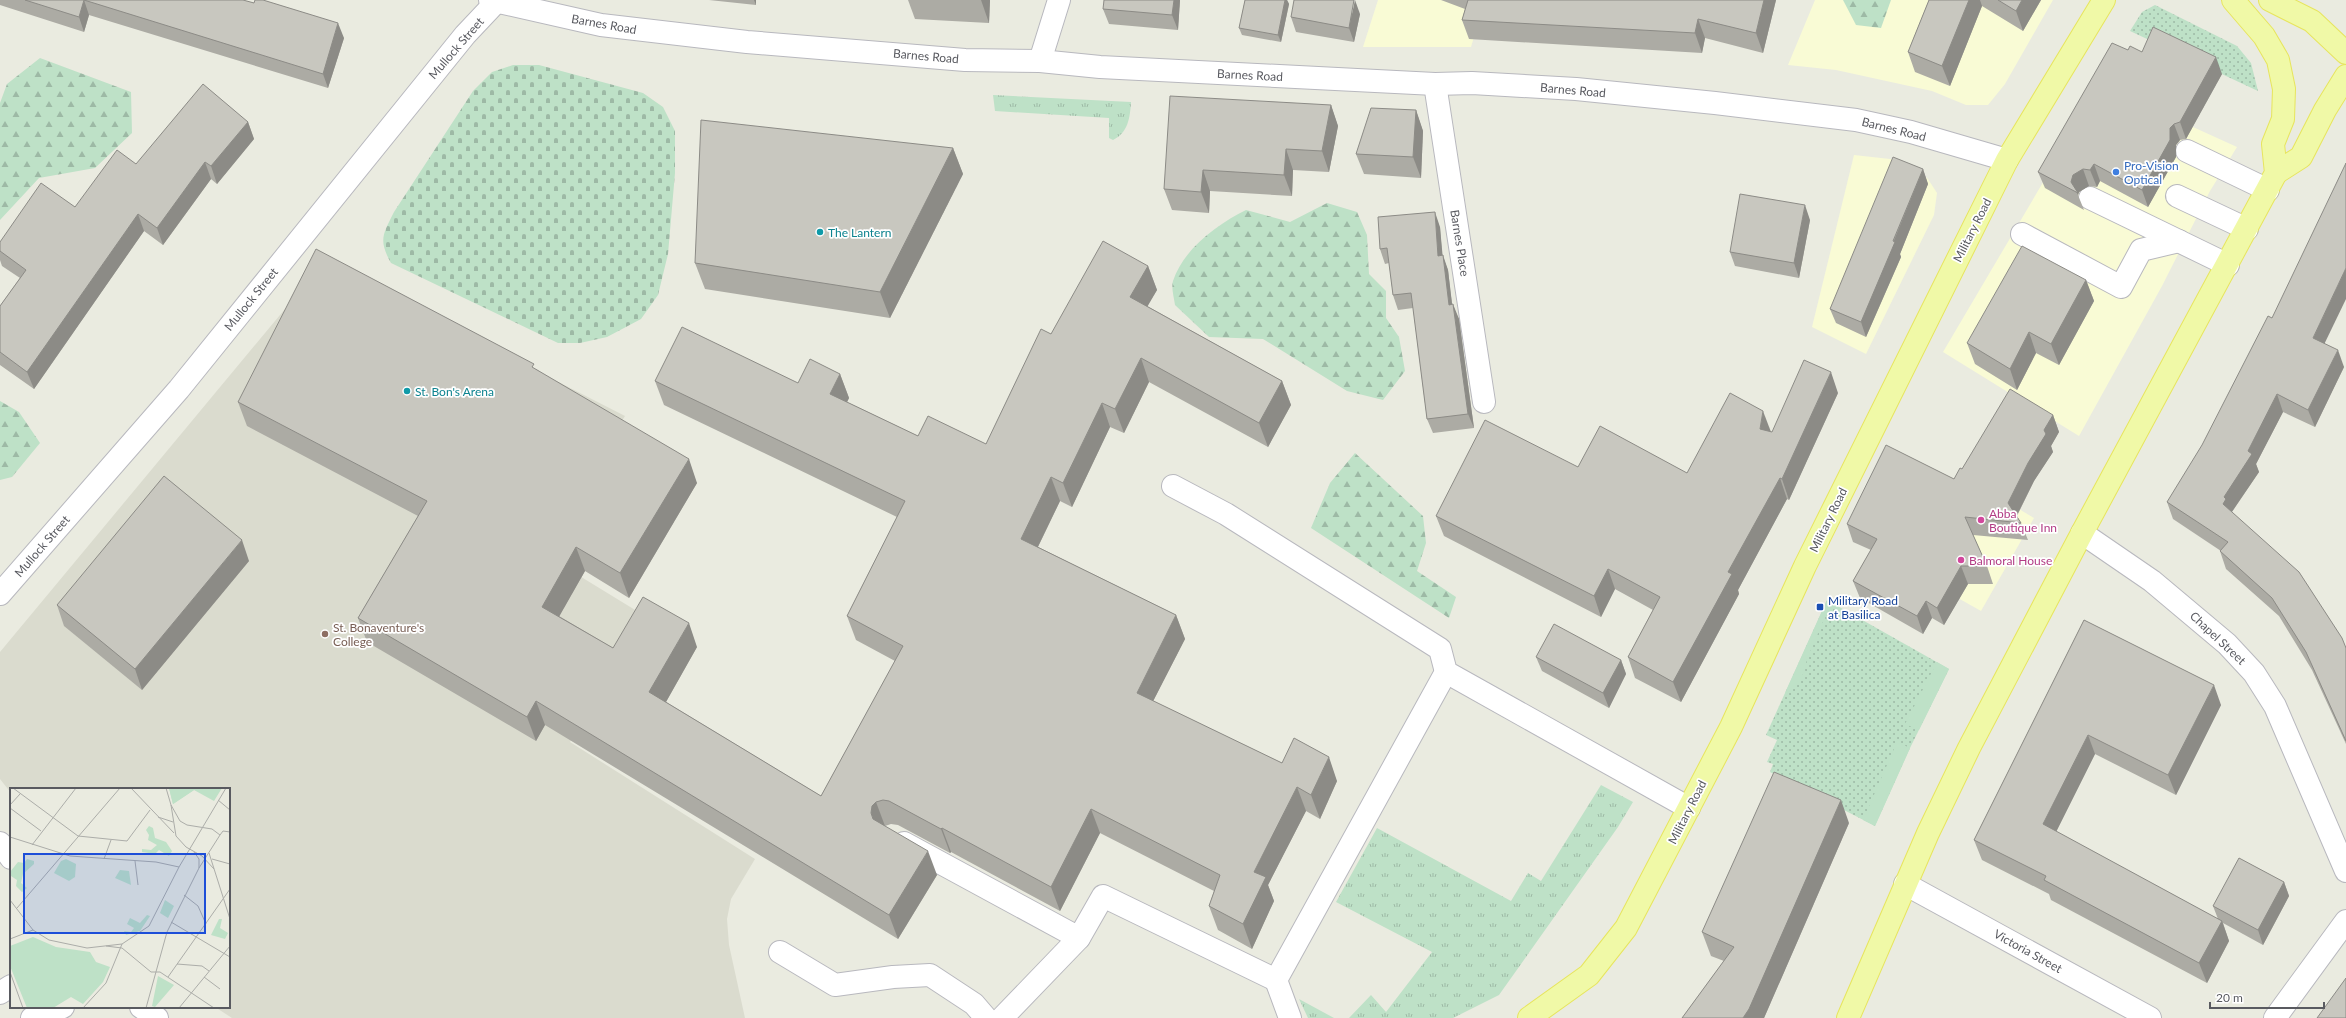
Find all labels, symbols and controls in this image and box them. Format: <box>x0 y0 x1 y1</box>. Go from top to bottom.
street label: Barnes Road <box>570 11 638 37</box>
street label: Mullock Street <box>425 14 487 82</box>
street label: Barnes Road <box>893 46 959 66</box>
street label: Barnes Road <box>1217 66 1283 84</box>
street label: Barnes Road <box>1540 80 1606 100</box>
street label: Barnes Road <box>1860 114 1928 144</box>
place label: Pro-Vision Optical <box>2124 158 2179 187</box>
marker: Pro-Vision Optical <box>2111 167 2121 177</box>
street label: Military Road <box>1949 195 1995 265</box>
street label: Barnes Place <box>1447 209 1473 277</box>
place label: The Lantern <box>828 225 892 240</box>
marker: The Lantern <box>815 227 825 237</box>
street label: Mullock Street <box>221 264 281 334</box>
place label: St. Bon's Arena <box>415 384 494 399</box>
marker: St. Bon's Arena <box>402 386 412 396</box>
street label: Military Road <box>1806 485 1850 555</box>
place label: Abba Boutique Inn <box>1989 506 2057 535</box>
street label: Mullock Street <box>11 512 73 580</box>
marker: Abba Boutique Inn <box>1976 515 1986 525</box>
place label: Balmoral House <box>1969 553 2052 568</box>
marker: Balmoral House <box>1956 555 1966 565</box>
place label: Military Road at Basilica <box>1828 593 1898 622</box>
marker: Military Road at Basilica <box>1815 602 1825 612</box>
street label: Chapel Street <box>2187 608 2250 668</box>
place label: St. Bonaventure's College <box>333 620 424 649</box>
marker: St. Bonaventure's College <box>320 629 330 639</box>
street label: Military Road <box>1664 777 1710 847</box>
inset map <box>10 788 230 1008</box>
street label: Victoria Street <box>1991 926 2065 976</box>
scale bar <box>2210 984 2324 1010</box>
text: 20 m <box>2216 990 2243 1005</box>

